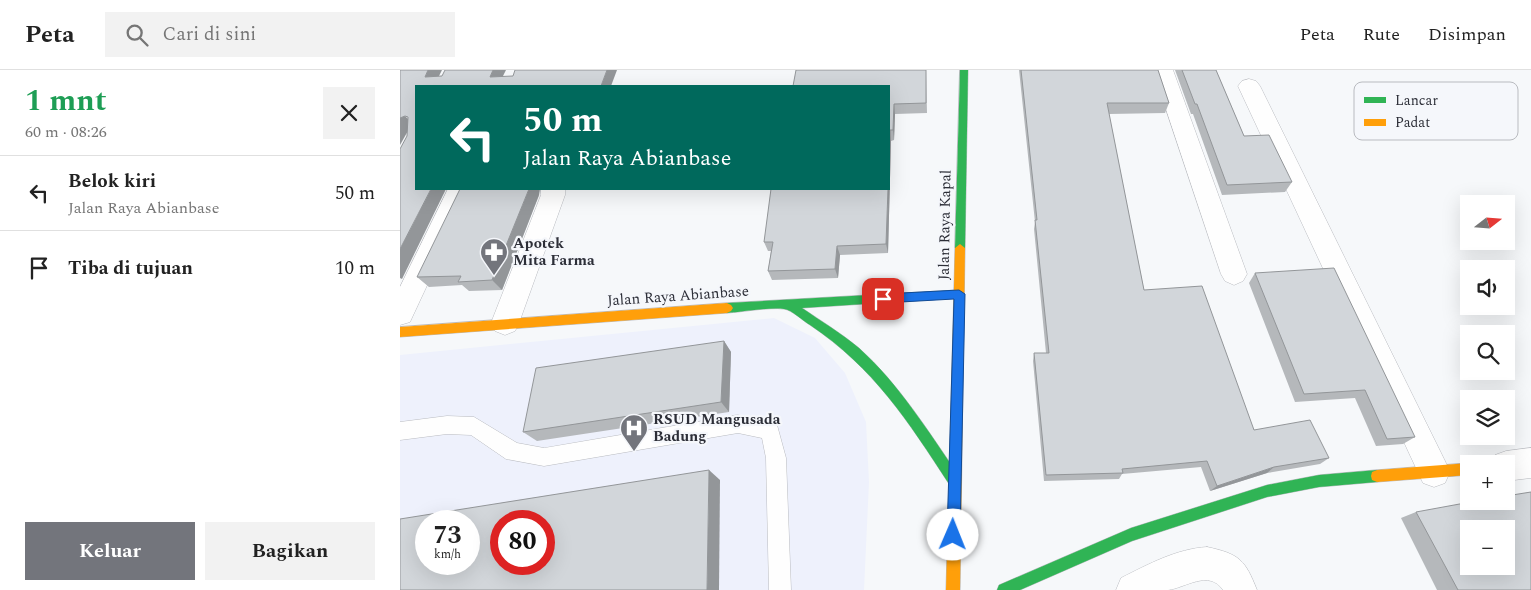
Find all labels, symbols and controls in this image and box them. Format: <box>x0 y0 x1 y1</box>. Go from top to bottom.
search box <box>105 12 455 57</box>
text: Peta <box>25 17 75 53</box>
text: Cari di sini <box>163 20 256 49</box>
icon: search <box>123 21 151 49</box>
text: Peta <box>1300 21 1335 48</box>
text: Rute <box>1363 21 1400 48</box>
text: Disimpan <box>1428 21 1506 48</box>
text: 1 mnt <box>25 78 106 124</box>
legend <box>1354 82 1518 140</box>
button: close <box>323 87 375 139</box>
text: Lancar <box>1395 90 1438 111</box>
text: 50 m <box>523 94 603 147</box>
icon: left <box>440 105 505 170</box>
text: Padat <box>1395 112 1430 133</box>
text: 60 m · 08:26 <box>25 120 107 144</box>
text: Jalan Raya Abianbase <box>523 142 731 175</box>
text: Belok kiri <box>68 167 156 196</box>
street label: Jalan Raya Kapal <box>933 170 957 280</box>
icon: left <box>25 179 53 207</box>
text: 50 m <box>335 179 375 208</box>
north arrow <box>1460 195 1515 250</box>
map controls <box>1460 195 1515 575</box>
text: Jalan Raya Abianbase <box>68 196 219 220</box>
place label: Apotek Mita Farma <box>513 232 595 272</box>
pharmacy icon: Apotek Mita Farma <box>479 237 509 276</box>
icon: arrive <box>25 254 53 282</box>
text: Tiba di tujuan <box>68 254 193 283</box>
text: 10 m <box>335 254 375 283</box>
button: sound <box>1460 260 1515 315</box>
pin <box>862 278 904 320</box>
street label: Jalan Raya Abianbase <box>606 280 750 312</box>
icon: arrive <box>869 285 897 313</box>
button: search <box>1460 325 1515 380</box>
button: layers <box>1460 390 1515 445</box>
place label: RSUD Mangusada Badung <box>653 408 781 448</box>
hospital icon: RSUD Mangusada Badung <box>619 413 649 452</box>
button: + <box>1460 455 1515 510</box>
position arrow <box>926 508 978 560</box>
speed limit sign: 80 <box>490 510 555 575</box>
text: 73 <box>433 517 462 555</box>
button: − <box>1460 520 1515 575</box>
button: Keluar <box>25 522 195 580</box>
button: Bagikan <box>205 522 375 580</box>
text: km/h <box>434 545 461 564</box>

